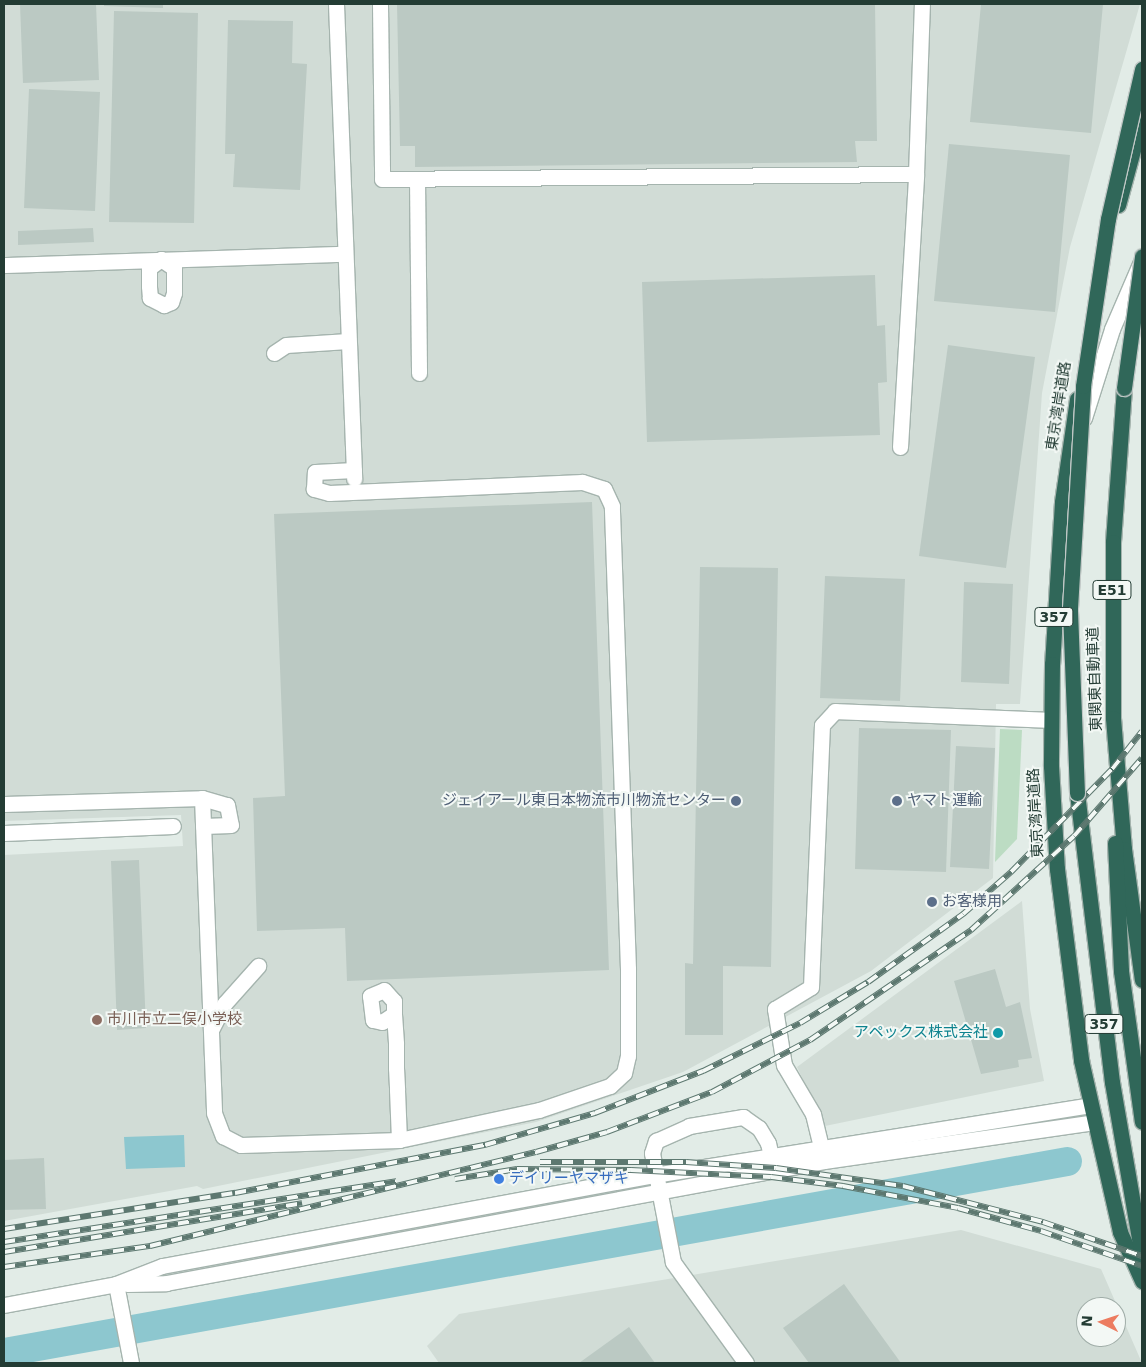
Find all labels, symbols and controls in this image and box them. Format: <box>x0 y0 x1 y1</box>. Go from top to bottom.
street label: 東京湾岸道路 <box>1043 360 1075 452</box>
road number: E51 <box>1092 578 1132 602</box>
road number: 357 <box>1034 606 1074 628</box>
street label: 東関東自動車道 <box>1084 626 1106 732</box>
street label: 東京湾岸道路 <box>1025 768 1047 858</box>
place label: ジェイアール東日本物流市川物流センター <box>442 792 726 810</box>
place label: ヤマト運輸 <box>907 792 982 810</box>
marker: ジェイアール東日本物流市川物流センター <box>730 795 742 807</box>
marker: ヤマト運輸 <box>891 795 903 807</box>
place label: お客様用 <box>942 893 1002 911</box>
marker: お客様用 <box>926 896 938 908</box>
place label: 市川市立二俣小学校 <box>107 1011 242 1029</box>
road number: 357 <box>1084 1012 1124 1036</box>
marker: 市川市立二俣小学校 <box>91 1014 103 1026</box>
place label: アペックス株式会社 <box>853 1024 988 1042</box>
marker: アペックス株式会社 <box>992 1027 1004 1039</box>
place label: デイリーヤマザキ <box>509 1170 629 1188</box>
marker: デイリーヤマザキ <box>493 1173 505 1185</box>
north arrow <box>1076 1297 1126 1347</box>
text: N <box>1079 1315 1095 1327</box>

